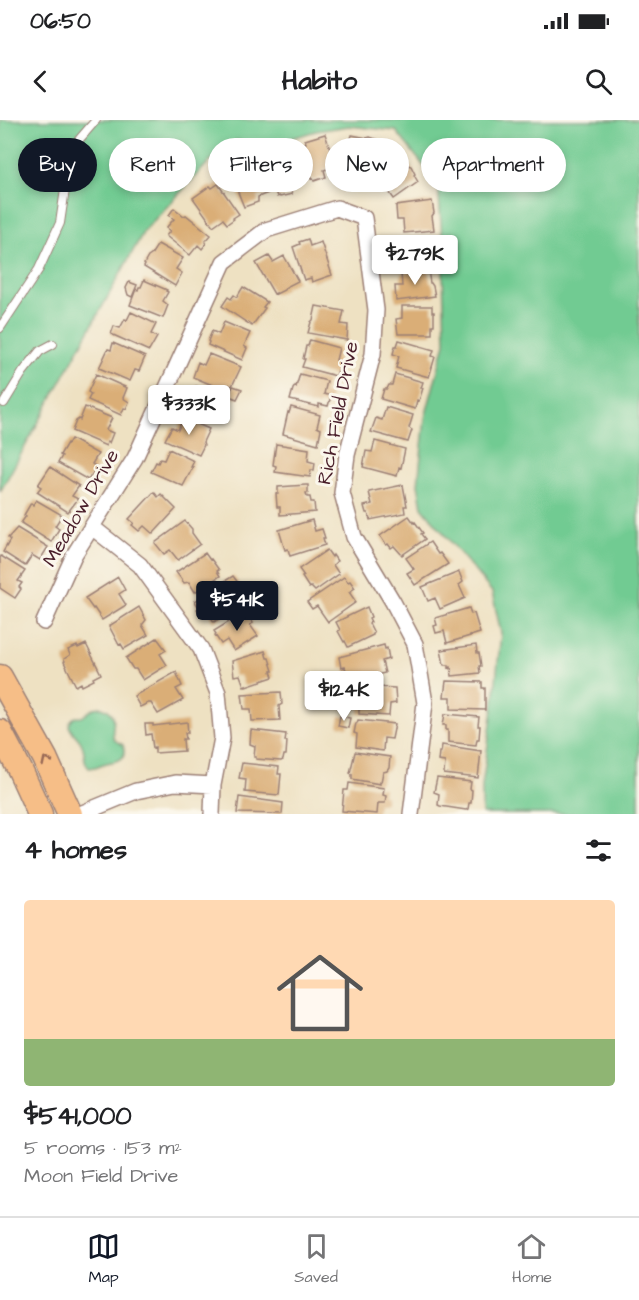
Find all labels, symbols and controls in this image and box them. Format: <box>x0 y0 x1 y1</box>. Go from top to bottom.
text: 06:50 <box>30 6 91 37</box>
text: Habito <box>282 62 357 100</box>
icon: back <box>24 65 57 98</box>
icon: search <box>582 65 615 98</box>
chip: Buy <box>18 138 97 192</box>
chip: Rent <box>109 138 196 192</box>
chip: Filters <box>208 138 313 192</box>
chip: New <box>325 138 409 192</box>
chip: Apartment <box>421 138 566 192</box>
pin: $279K <box>373 235 457 286</box>
text: $279K <box>386 240 444 268</box>
street label: Rich Field Drive <box>310 339 366 487</box>
pin: $333K <box>147 385 231 436</box>
text: $333K <box>162 390 216 418</box>
street label: Meadow Drive <box>36 444 126 572</box>
pin: $541K <box>195 581 279 632</box>
text: $541K <box>210 586 264 614</box>
pin: $124K <box>302 671 386 722</box>
text: $124K <box>319 676 369 704</box>
one-way arrow <box>41 756 53 767</box>
text: 4 homes <box>24 832 127 868</box>
icon: filters <box>582 834 615 867</box>
icon: home <box>266 939 374 1047</box>
text: $541,000 <box>24 1098 132 1134</box>
text: 5 rooms · 153 m² <box>24 1134 182 1162</box>
text: Moon Field Drive <box>24 1162 178 1190</box>
tab: Map <box>87 1230 120 1288</box>
tab: Saved <box>294 1230 338 1288</box>
tab: Home <box>512 1230 552 1288</box>

